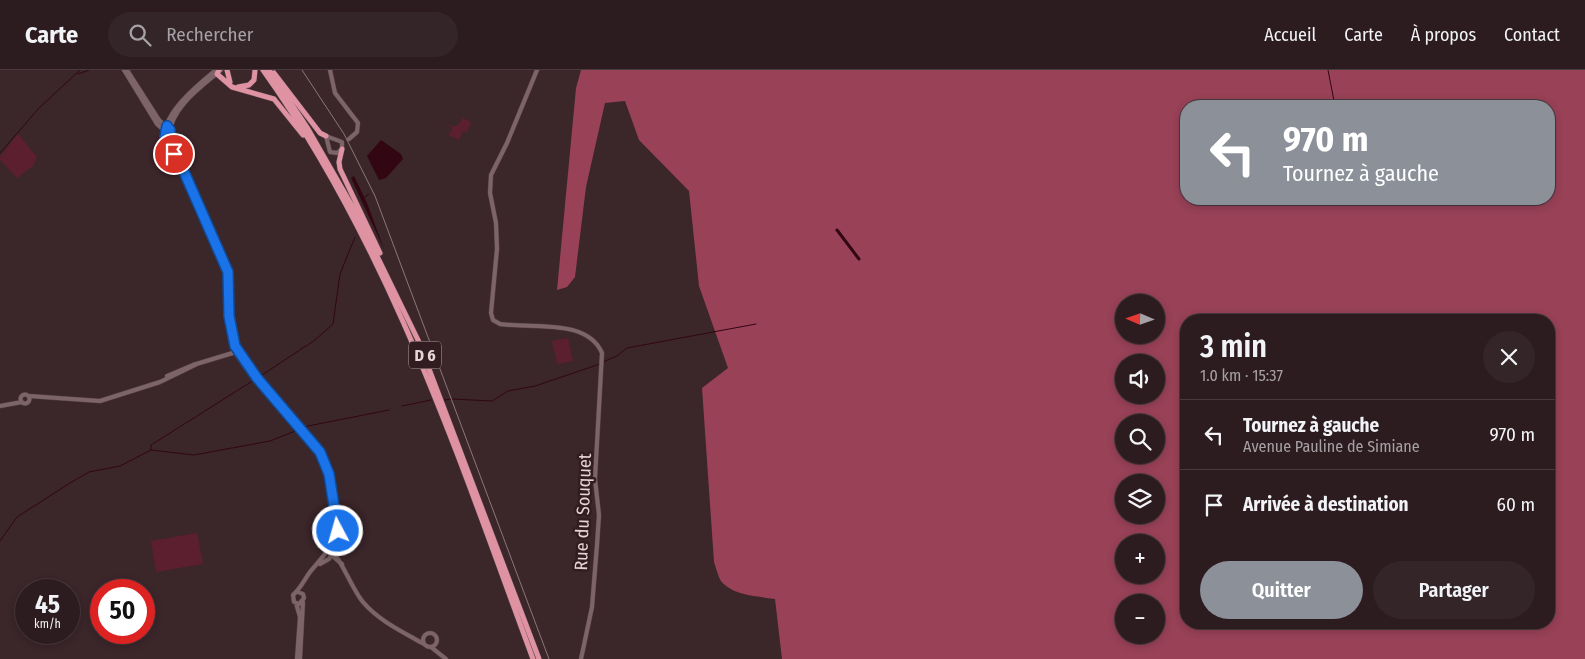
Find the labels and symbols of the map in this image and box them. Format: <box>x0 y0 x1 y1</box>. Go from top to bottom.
pin <box>153 133 195 175</box>
north arrow <box>1115 294 1165 344</box>
road number: D 6 <box>409 342 441 368</box>
street label: Rue du Souquet <box>570 453 596 571</box>
position arrow <box>311 504 363 556</box>
speed limit sign: 50 <box>90 579 155 644</box>

